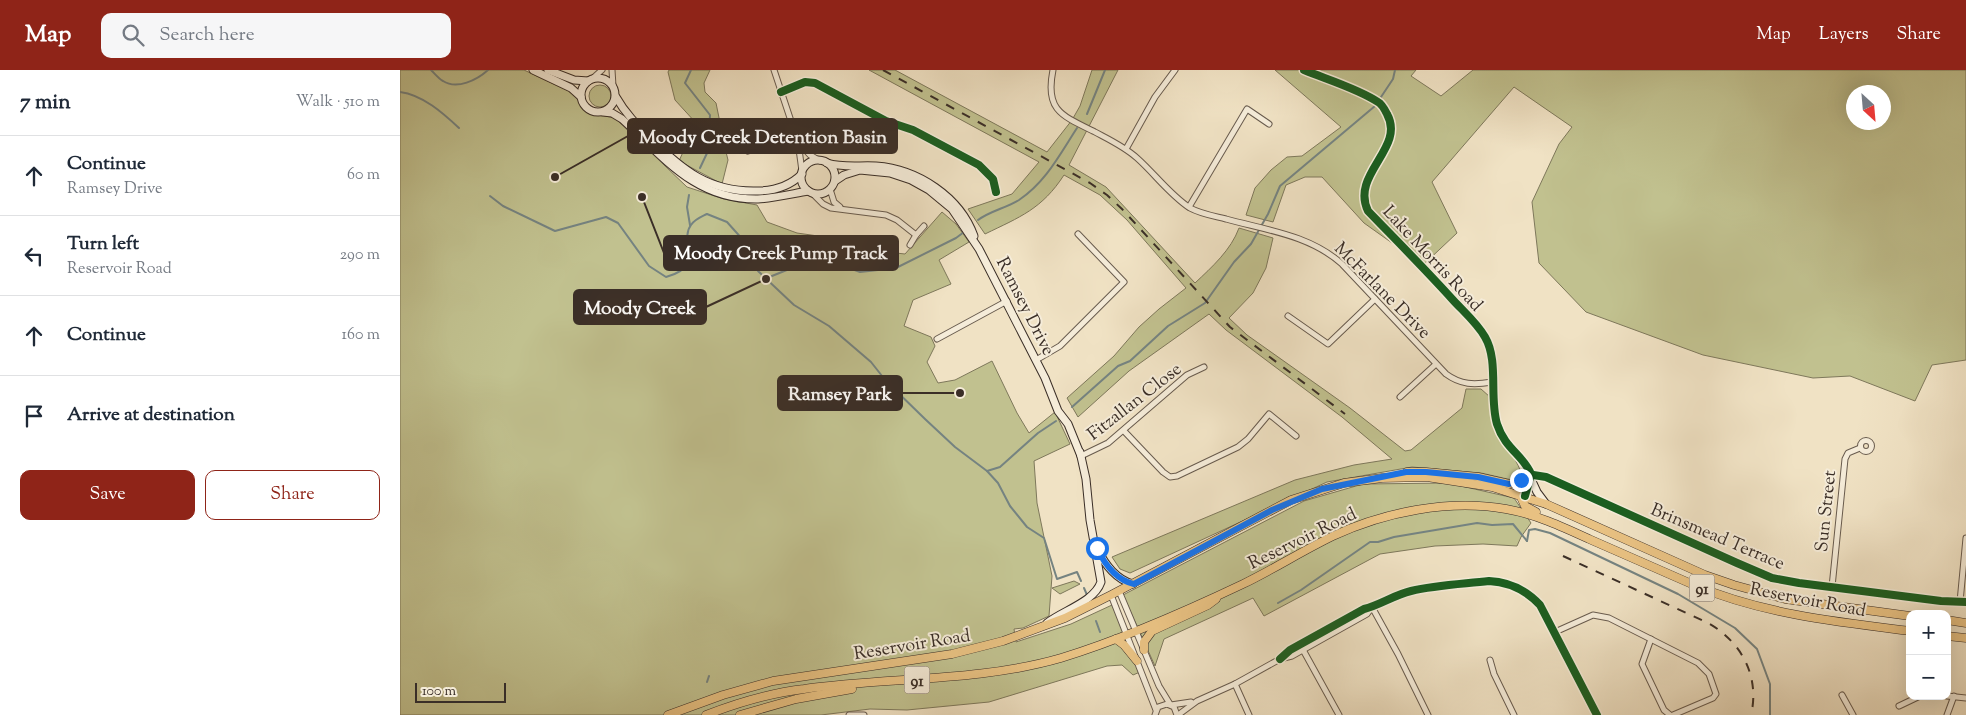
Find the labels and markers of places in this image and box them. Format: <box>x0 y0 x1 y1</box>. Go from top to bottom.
callout: Moody Creek Detention Basin <box>628 119 897 153</box>
callout: Moody Creek Pump Track <box>664 236 898 270</box>
callout: Moody Creek <box>574 290 706 324</box>
callout: Ramsey Park <box>778 376 902 410</box>

